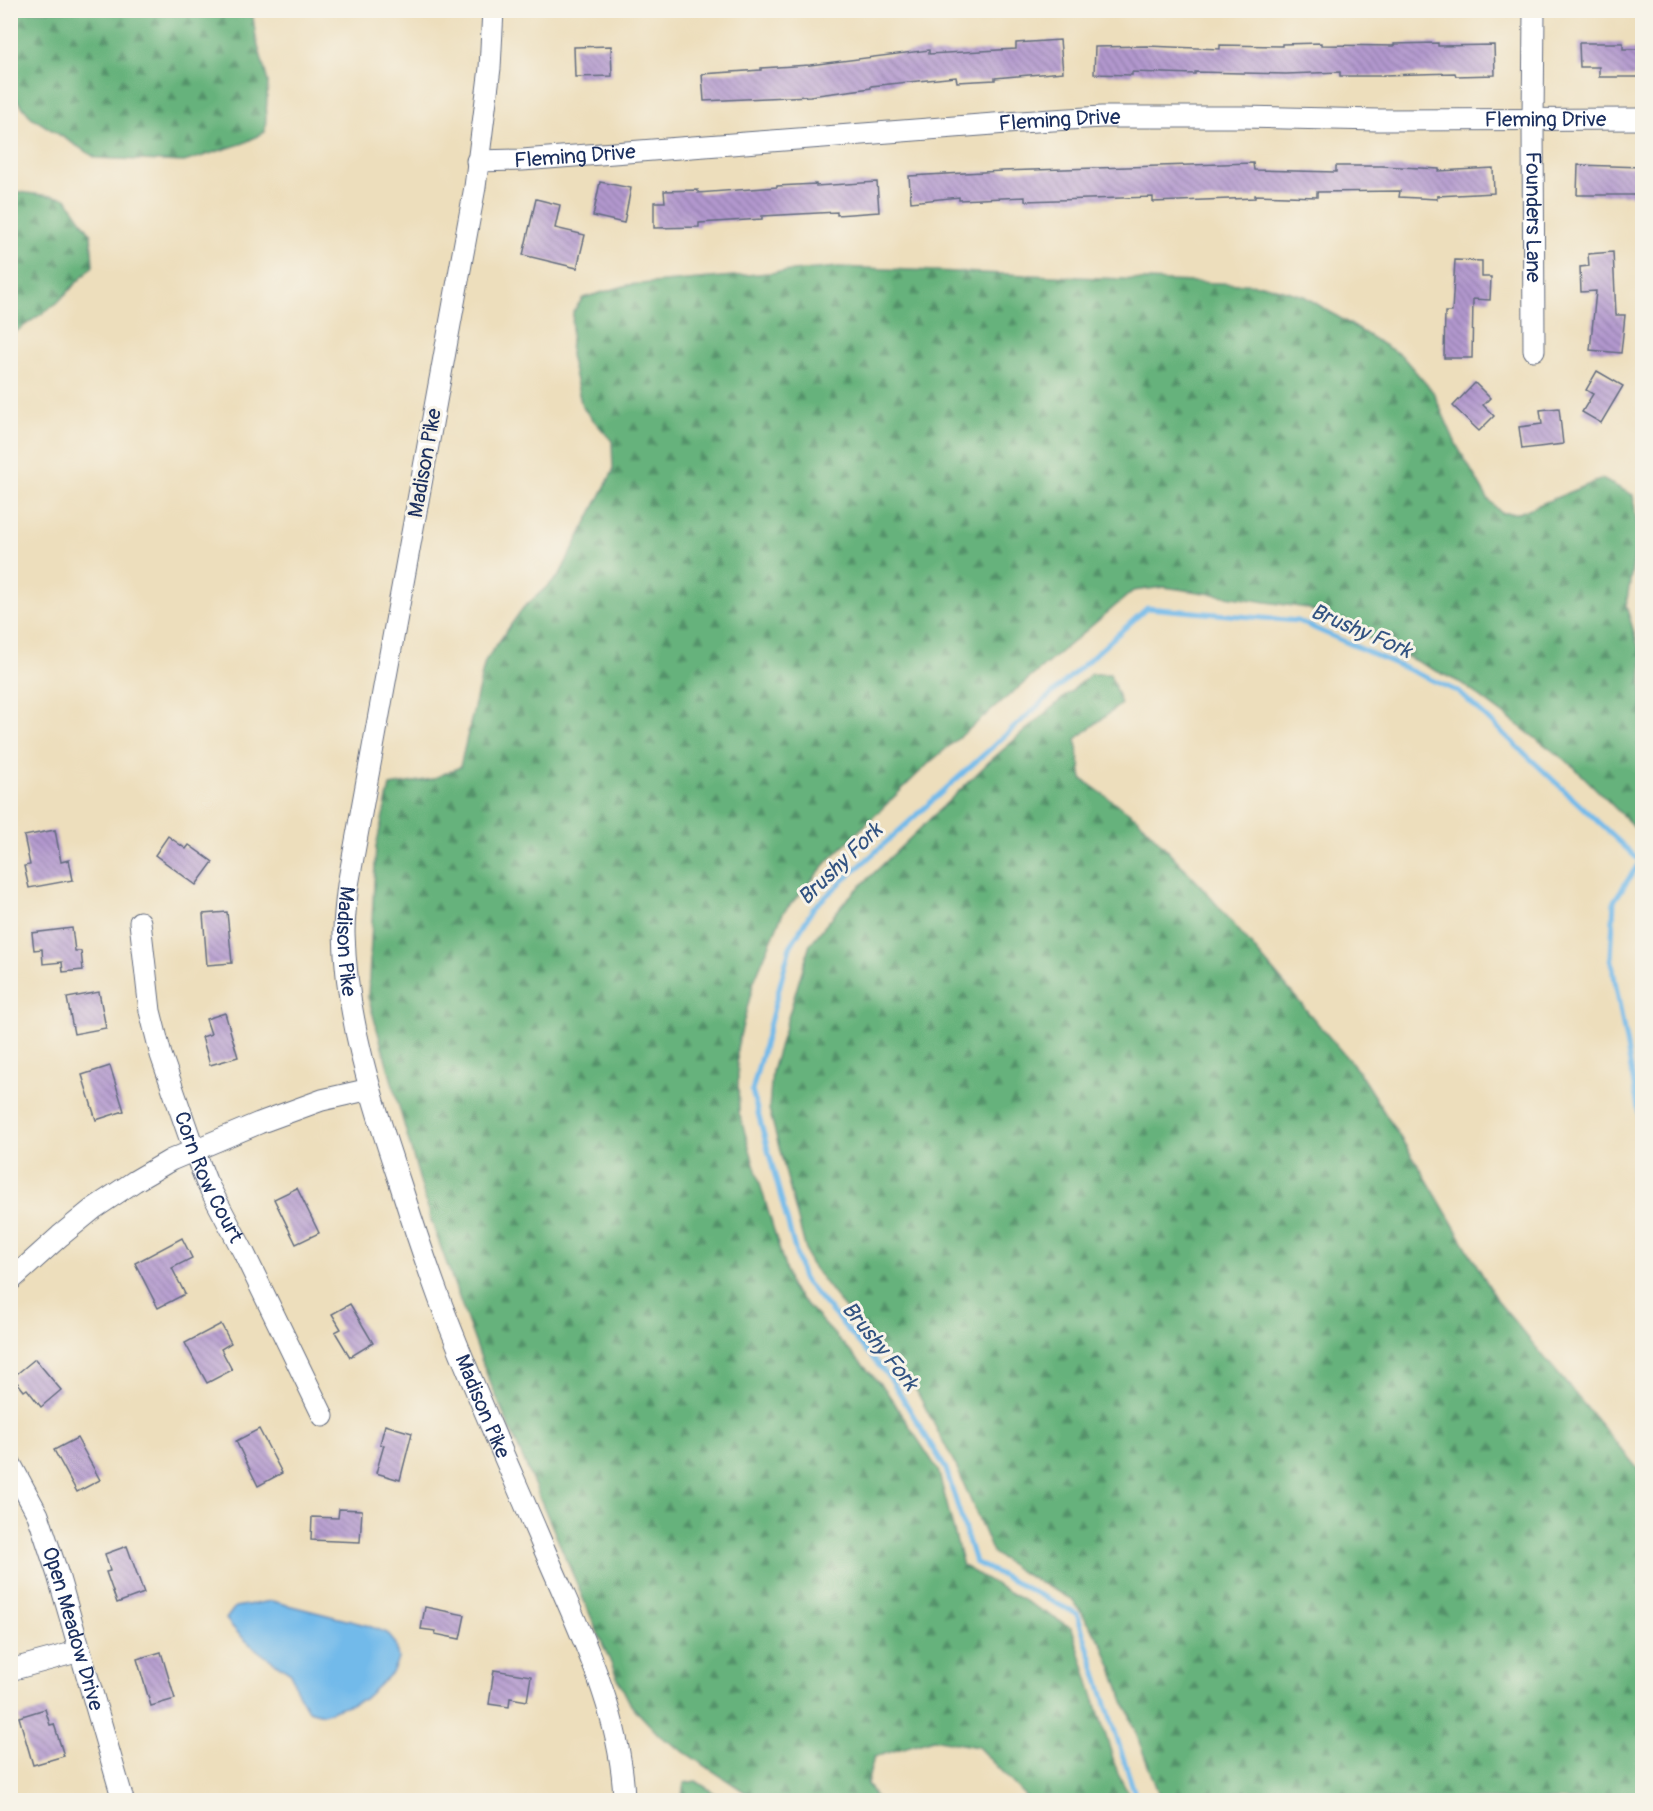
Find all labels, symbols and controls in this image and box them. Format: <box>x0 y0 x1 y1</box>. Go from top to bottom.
street label: Fleming Drive <box>998 104 1121 137</box>
street label: Fleming Drive <box>1484 106 1607 133</box>
street label: Fleming Drive <box>514 138 637 174</box>
street label: Founders Lane <box>1520 151 1547 283</box>
street label: Madison Pike <box>402 406 448 520</box>
water label: Brushy Fork <box>1306 597 1417 665</box>
water label: Brushy Fork <box>792 816 889 911</box>
street label: Madison Pike <box>330 885 363 999</box>
street label: Corn Row Court <box>168 1108 250 1248</box>
water label: Brushy Fork <box>836 1296 926 1398</box>
street label: Madison Pike <box>449 1350 517 1463</box>
street label: Open Meadow Drive <box>36 1543 110 1714</box>

